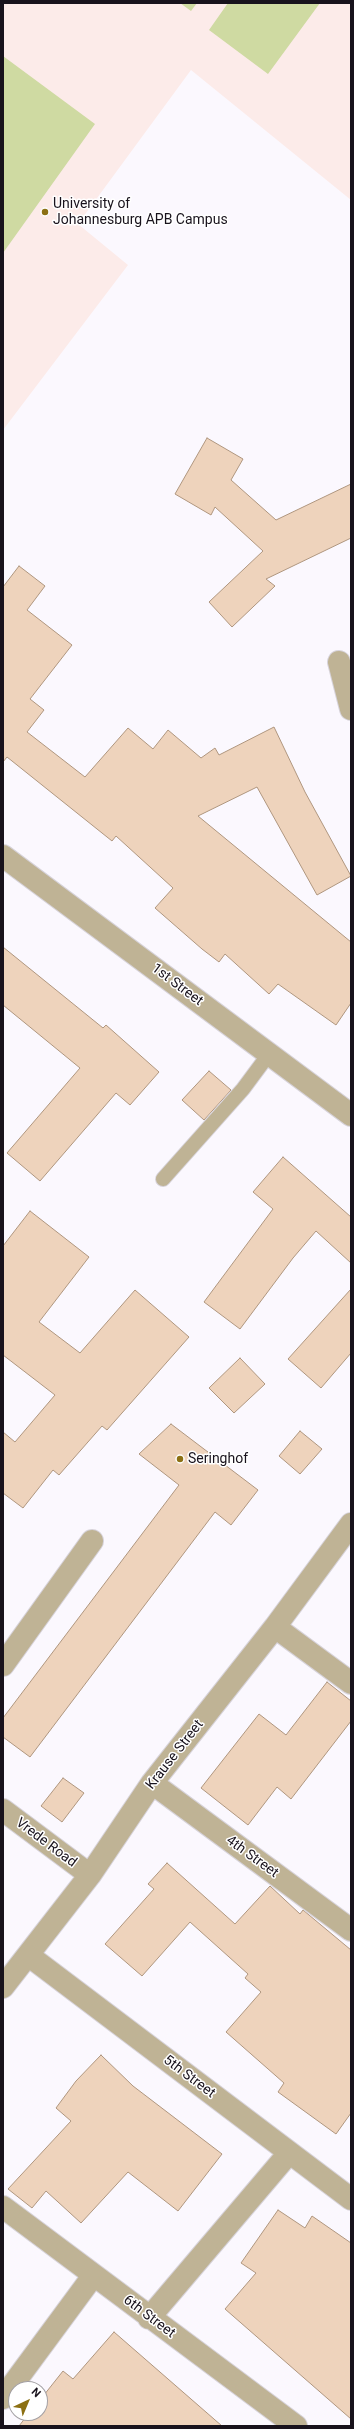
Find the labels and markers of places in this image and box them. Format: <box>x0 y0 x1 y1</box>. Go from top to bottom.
place label: University of Johannesburg APB Campus <box>53 196 228 228</box>
marker: University of Johannesburg APB Campus <box>40 207 50 217</box>
place label: Seringhof <box>188 1451 248 1467</box>
marker: Seringhof <box>175 1454 185 1464</box>

